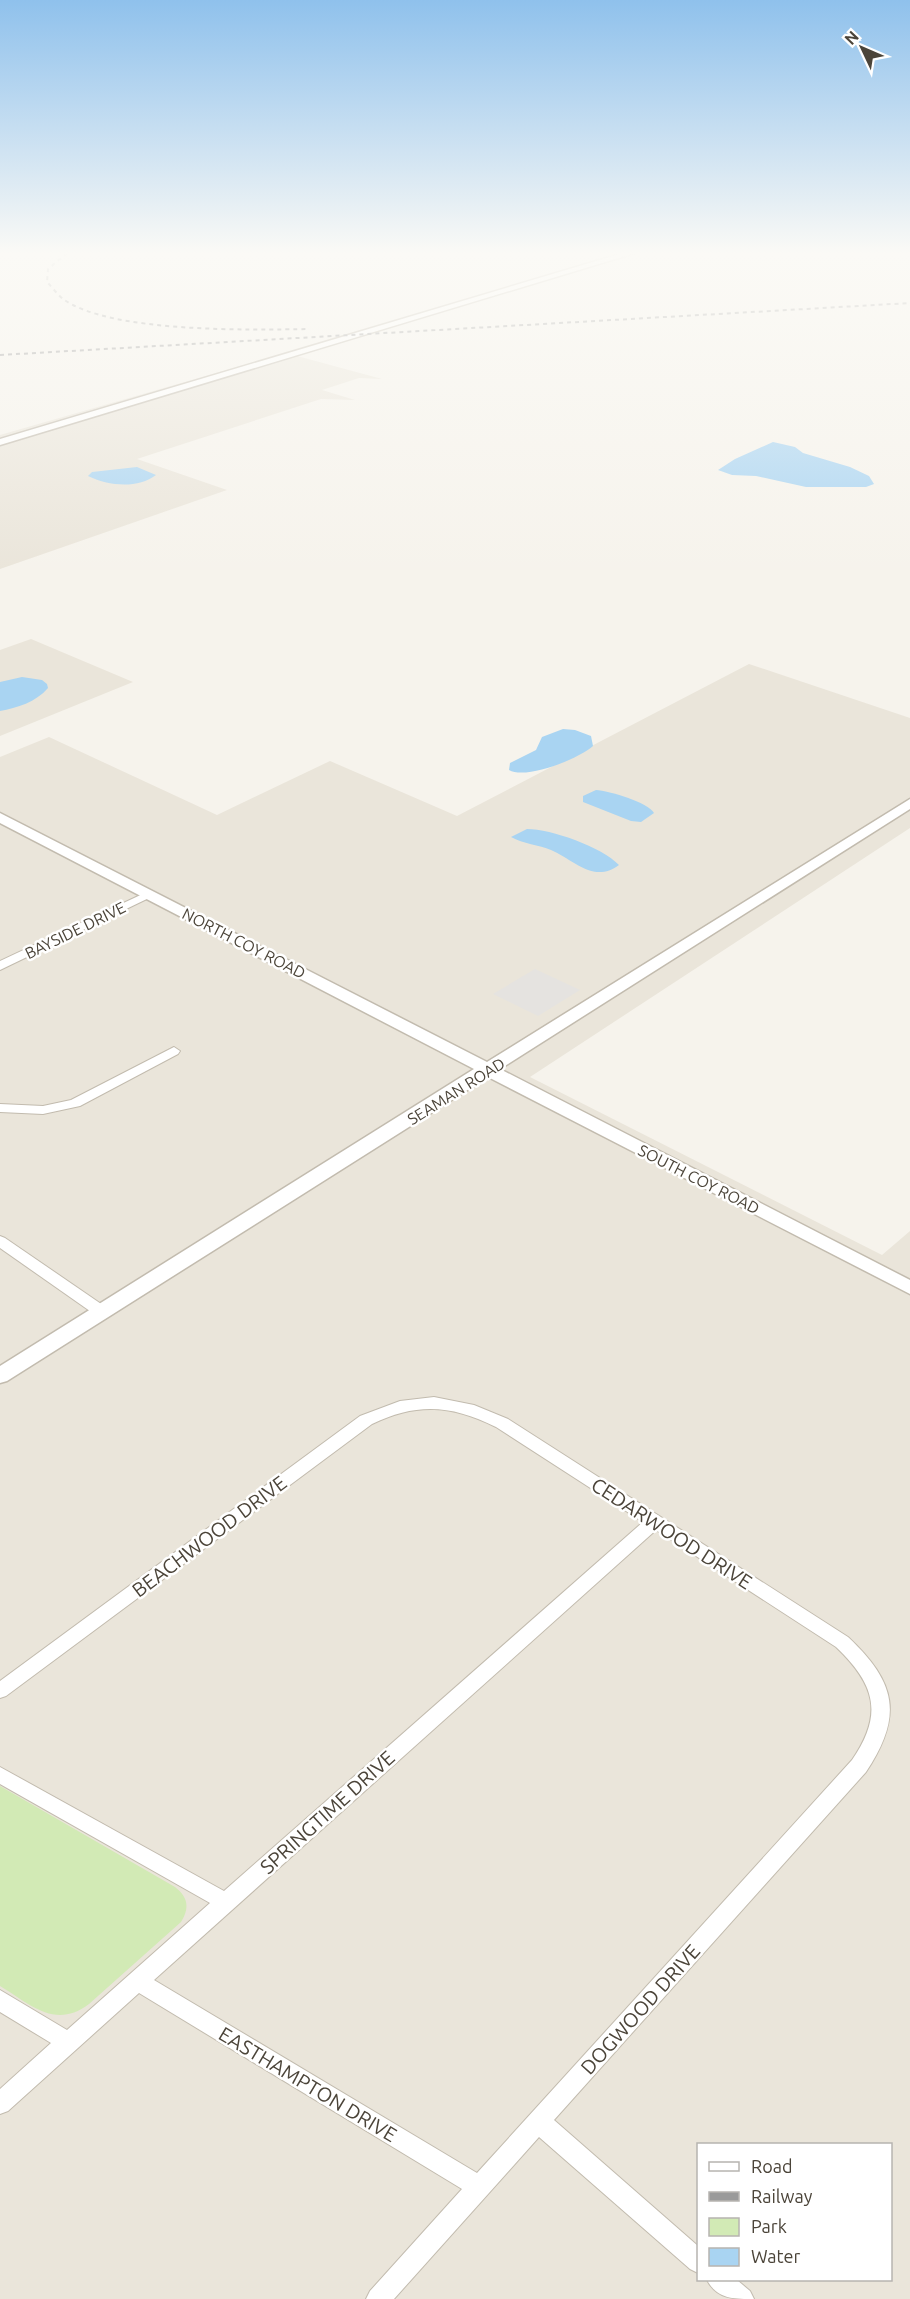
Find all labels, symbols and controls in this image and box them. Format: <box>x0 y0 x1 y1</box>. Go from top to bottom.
north arrow <box>832 18 892 78</box>
text: N <box>841 27 862 48</box>
street label: BAYSIDE DRIVE <box>22 898 128 962</box>
street label: NORTH COY ROAD <box>179 904 309 982</box>
street label: SEAMAN ROAD <box>404 1054 508 1128</box>
street label: SOUTH COY ROAD <box>635 1141 763 1217</box>
street label: BEACHWOOD DRIVE <box>127 1471 291 1601</box>
street label: CEDARWOOD DRIVE <box>587 1473 757 1593</box>
street label: SPRINGTIME DRIVE <box>255 1746 399 1878</box>
street label: DOGWOOD DRIVE <box>576 1939 704 2079</box>
street label: EASTHAMPTON DRIVE <box>215 2022 401 2146</box>
legend <box>697 2143 892 2281</box>
text: Road <box>751 2156 793 2176</box>
text: Railway <box>751 2186 813 2206</box>
text: Park <box>751 2216 787 2236</box>
text: Water <box>751 2246 801 2266</box>

